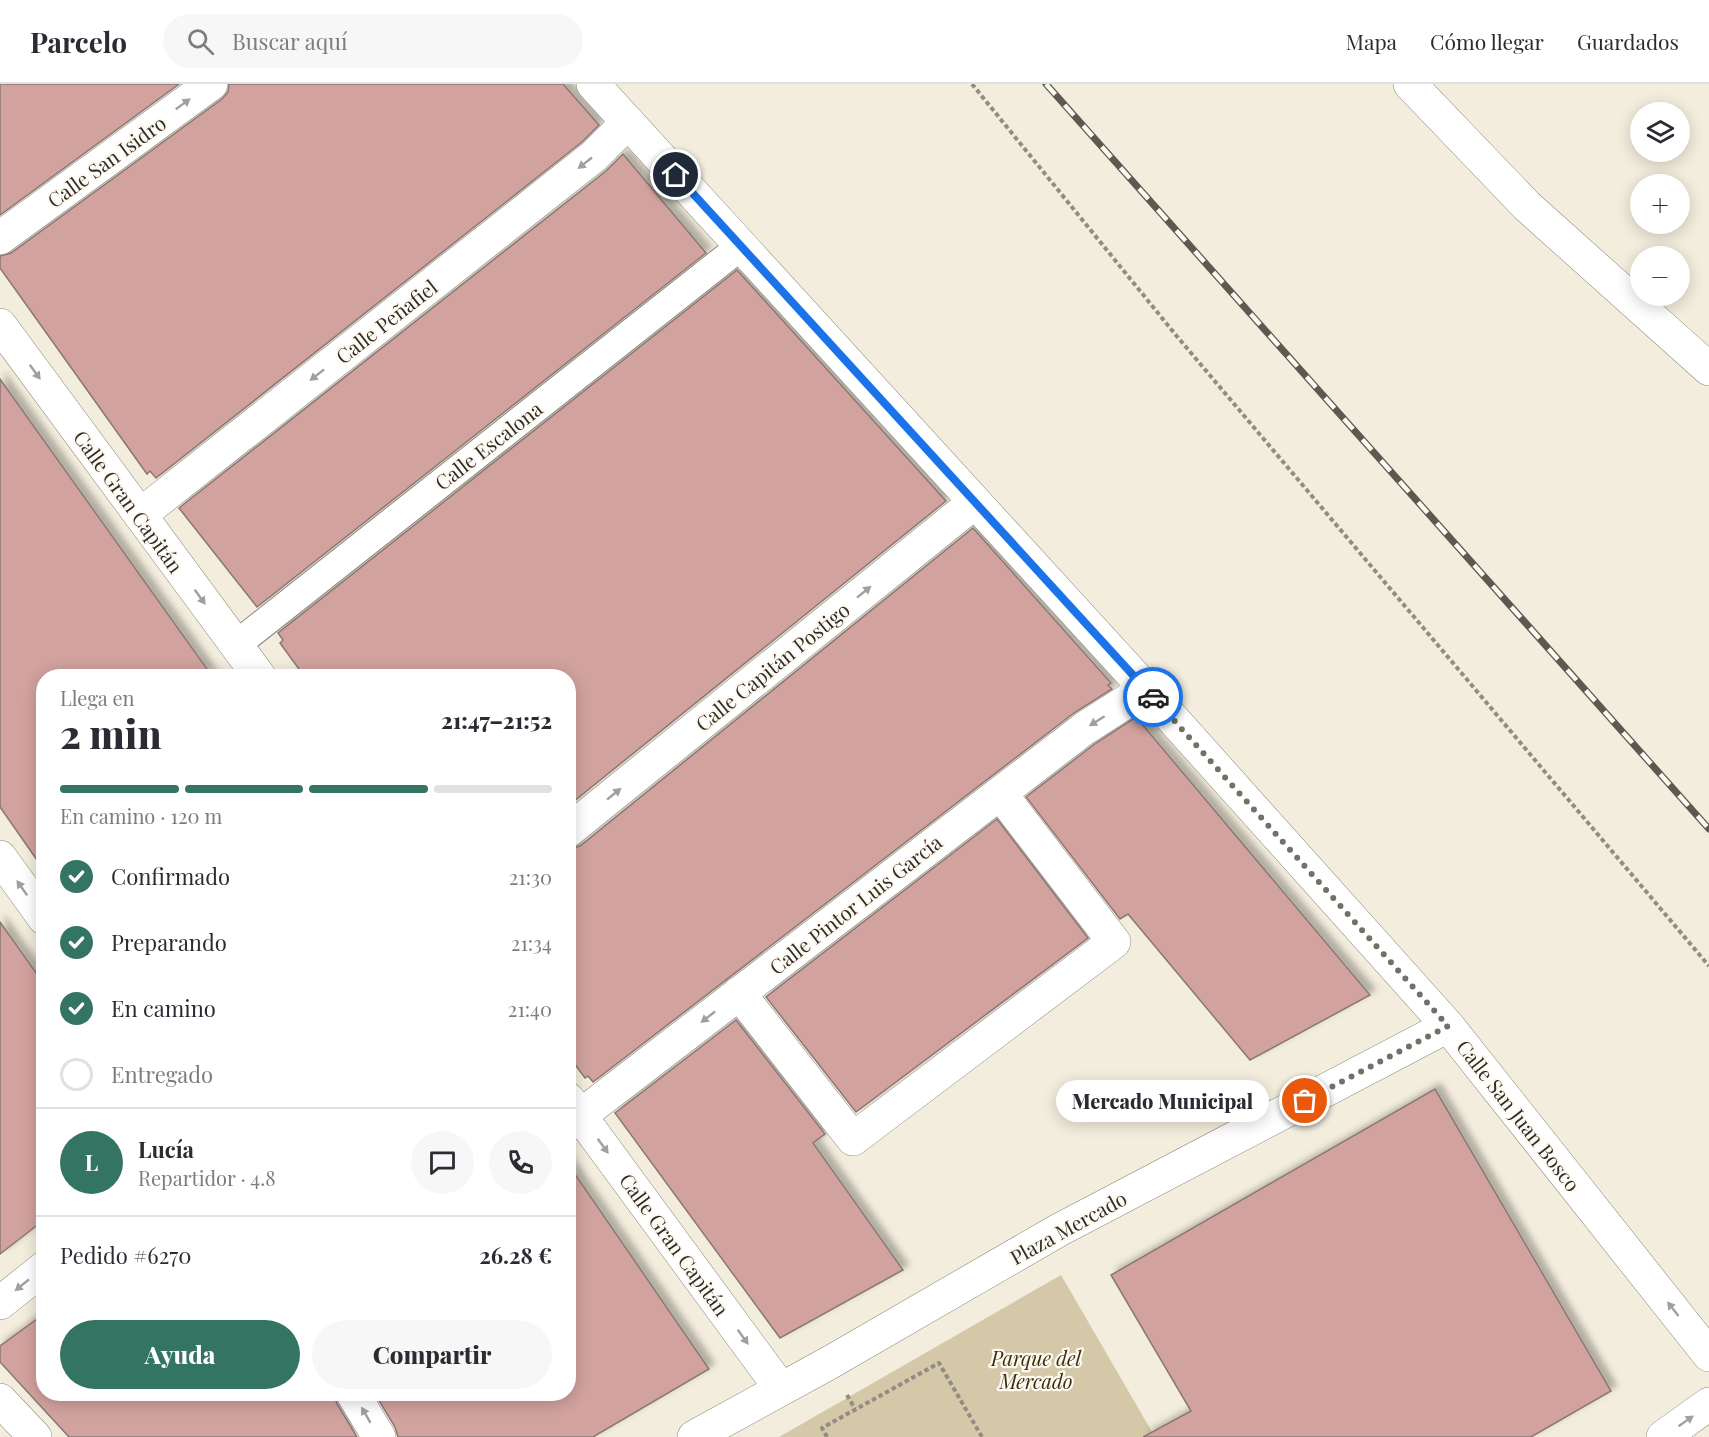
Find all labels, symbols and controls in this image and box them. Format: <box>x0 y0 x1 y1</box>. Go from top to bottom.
search box <box>163 14 583 68</box>
text: Parcelo <box>30 23 127 60</box>
icon: search <box>184 25 217 58</box>
text: Buscar aquí <box>232 26 347 56</box>
text: Mapa <box>1346 27 1397 55</box>
text: Cómo llegar <box>1430 27 1544 55</box>
text: Guardados <box>1577 27 1679 55</box>
one-way arrow <box>176 99 191 111</box>
map controls <box>1630 102 1690 306</box>
button: layers <box>1630 102 1690 162</box>
street label: Calle San Isidro <box>41 109 171 213</box>
pin <box>650 149 701 200</box>
one-way arrow <box>578 156 593 168</box>
icon: home <box>659 158 692 191</box>
button: + <box>1630 174 1690 234</box>
button: − <box>1630 246 1690 306</box>
street label: Calle Peñafiel <box>330 273 443 369</box>
one-way arrow <box>28 364 40 379</box>
one-way arrow <box>310 368 325 380</box>
street label: Calle Escalona <box>429 395 547 495</box>
street label: Calle Gran Capitán <box>68 424 190 578</box>
one-way arrow <box>856 586 872 599</box>
one-way arrow <box>194 588 206 604</box>
street label: Calle Capitán Postigo <box>689 595 855 737</box>
courier <box>1123 667 1183 727</box>
icon: car <box>1137 681 1170 714</box>
text: Llega en <box>60 684 135 711</box>
text: 21:47–21:52 <box>441 705 552 735</box>
text: 2 min <box>60 707 162 759</box>
one-way arrow <box>1089 715 1105 726</box>
one-way arrow <box>606 787 622 800</box>
text: En camino · 120 m <box>60 802 222 829</box>
street label: Calle Pintor Luis García <box>763 828 947 980</box>
icon: check <box>60 860 93 893</box>
text: Confirmado <box>111 861 230 891</box>
text: 21:30 <box>509 863 552 890</box>
one-way arrow <box>16 880 28 896</box>
icon: check <box>60 926 93 959</box>
text: Preparando <box>111 927 227 957</box>
text: 21:34 <box>511 929 552 956</box>
icon: check <box>60 992 93 1025</box>
text: En camino <box>111 993 216 1023</box>
text: 21:40 <box>508 995 552 1022</box>
one-way arrow <box>700 1011 716 1024</box>
street label: Calle San Juan Bosco <box>1451 1034 1587 1196</box>
text: Entregado <box>111 1059 213 1089</box>
pin <box>1279 1075 1330 1126</box>
callout: Mercado Municipal <box>1056 1080 1269 1122</box>
icon: bag <box>1288 1084 1321 1117</box>
text: Mercado Municipal <box>1072 1087 1253 1114</box>
button: chat <box>411 1131 474 1194</box>
button: phone <box>489 1131 552 1194</box>
text: Lucía <box>138 1134 194 1164</box>
one-way arrow <box>597 1137 609 1153</box>
text: L <box>85 1147 98 1177</box>
text: Repartidor · 4.8 <box>138 1164 276 1191</box>
street label: Calle Gran Capitán <box>614 1167 736 1321</box>
street label: Plaza Mercado <box>1005 1184 1131 1270</box>
text: Pedido #6270 <box>60 1240 191 1270</box>
text: 26.28 € <box>479 1240 552 1270</box>
one-way arrow <box>14 1279 30 1292</box>
one-way arrow <box>1666 1301 1679 1317</box>
button: Ayuda <box>60 1320 300 1389</box>
button: Compartir <box>312 1320 552 1389</box>
one-way arrow <box>737 1329 749 1345</box>
park label: Parque del Mercado <box>990 1344 1083 1394</box>
one-way arrow <box>361 1406 371 1423</box>
one-way arrow <box>1677 1415 1693 1427</box>

